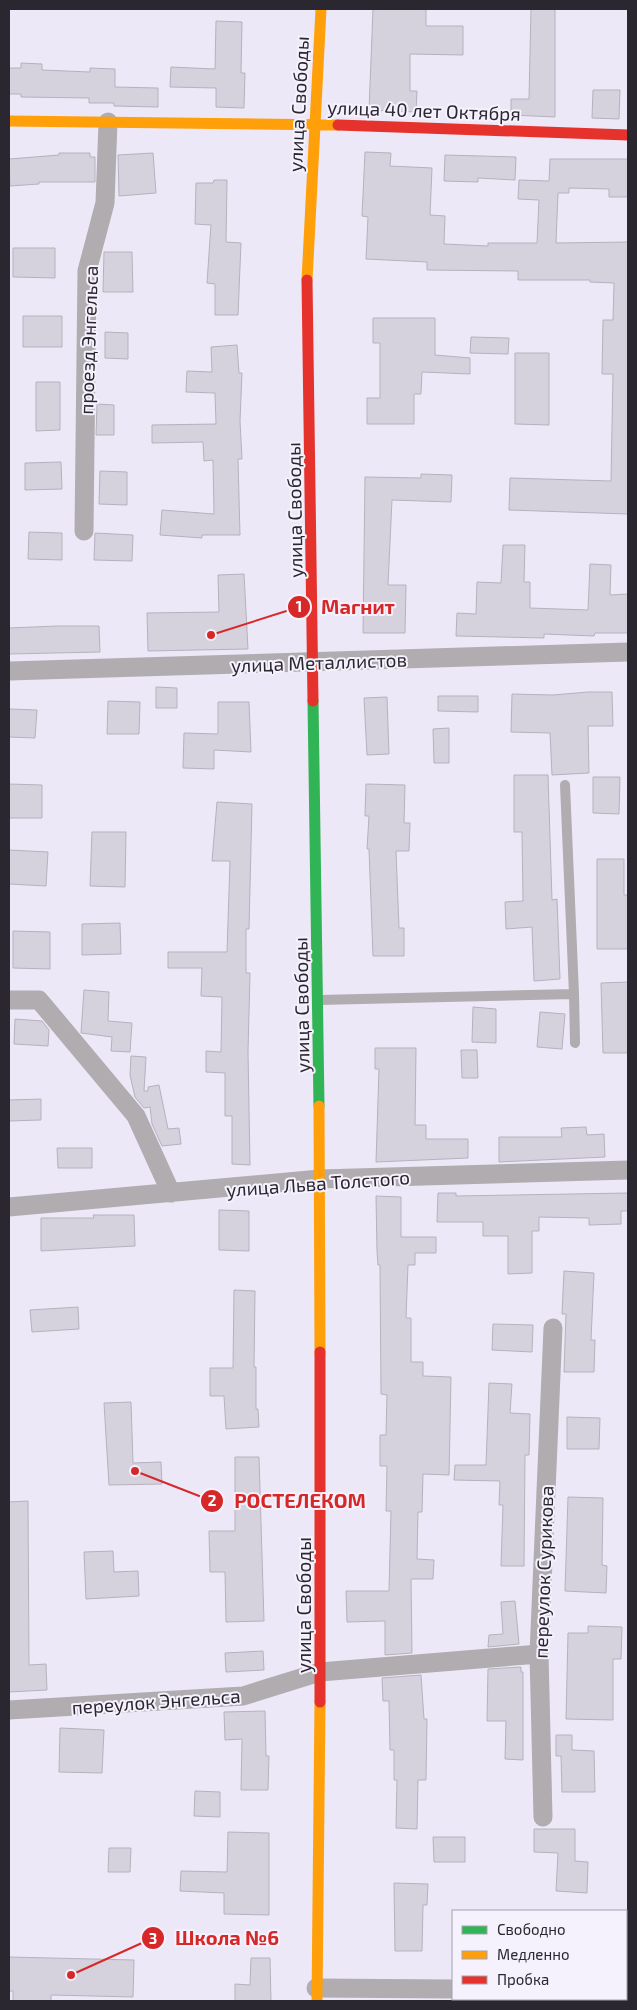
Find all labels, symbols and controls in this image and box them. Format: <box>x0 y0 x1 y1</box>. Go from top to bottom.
street label: улица Свободы <box>283 36 314 172</box>
street label: улица 40 лет Октября <box>327 95 521 126</box>
street label: проезд Энгельса <box>74 265 102 415</box>
street label: улица Свободы <box>281 442 308 578</box>
callout: Магнит <box>286 590 405 625</box>
text: Магнит <box>321 594 395 618</box>
text: 1 <box>296 597 302 615</box>
street label: улица Металлистов <box>231 647 407 678</box>
street label: улица Свободы <box>288 937 315 1073</box>
street label: улица Льва Толстого <box>225 1165 411 1202</box>
callout: РОСТЕЛЕКОМ <box>199 1483 376 1518</box>
street label: переулок Сурикова <box>528 1485 559 1659</box>
text: РОСТЕЛЕКОМ <box>234 1488 366 1512</box>
text: 2 <box>208 1491 217 1509</box>
street label: улица Свободы <box>292 1537 316 1673</box>
street label: переулок Энгельса <box>71 1684 241 1719</box>
legend <box>452 1910 627 2000</box>
text: Свободно <box>497 1920 566 1938</box>
callout: Школа №6 <box>140 1921 289 1956</box>
text: Школа №6 <box>175 1925 279 1949</box>
text: 3 <box>149 1929 157 1947</box>
text: Медленно <box>497 1945 570 1963</box>
text: Пробка <box>497 1970 549 1988</box>

